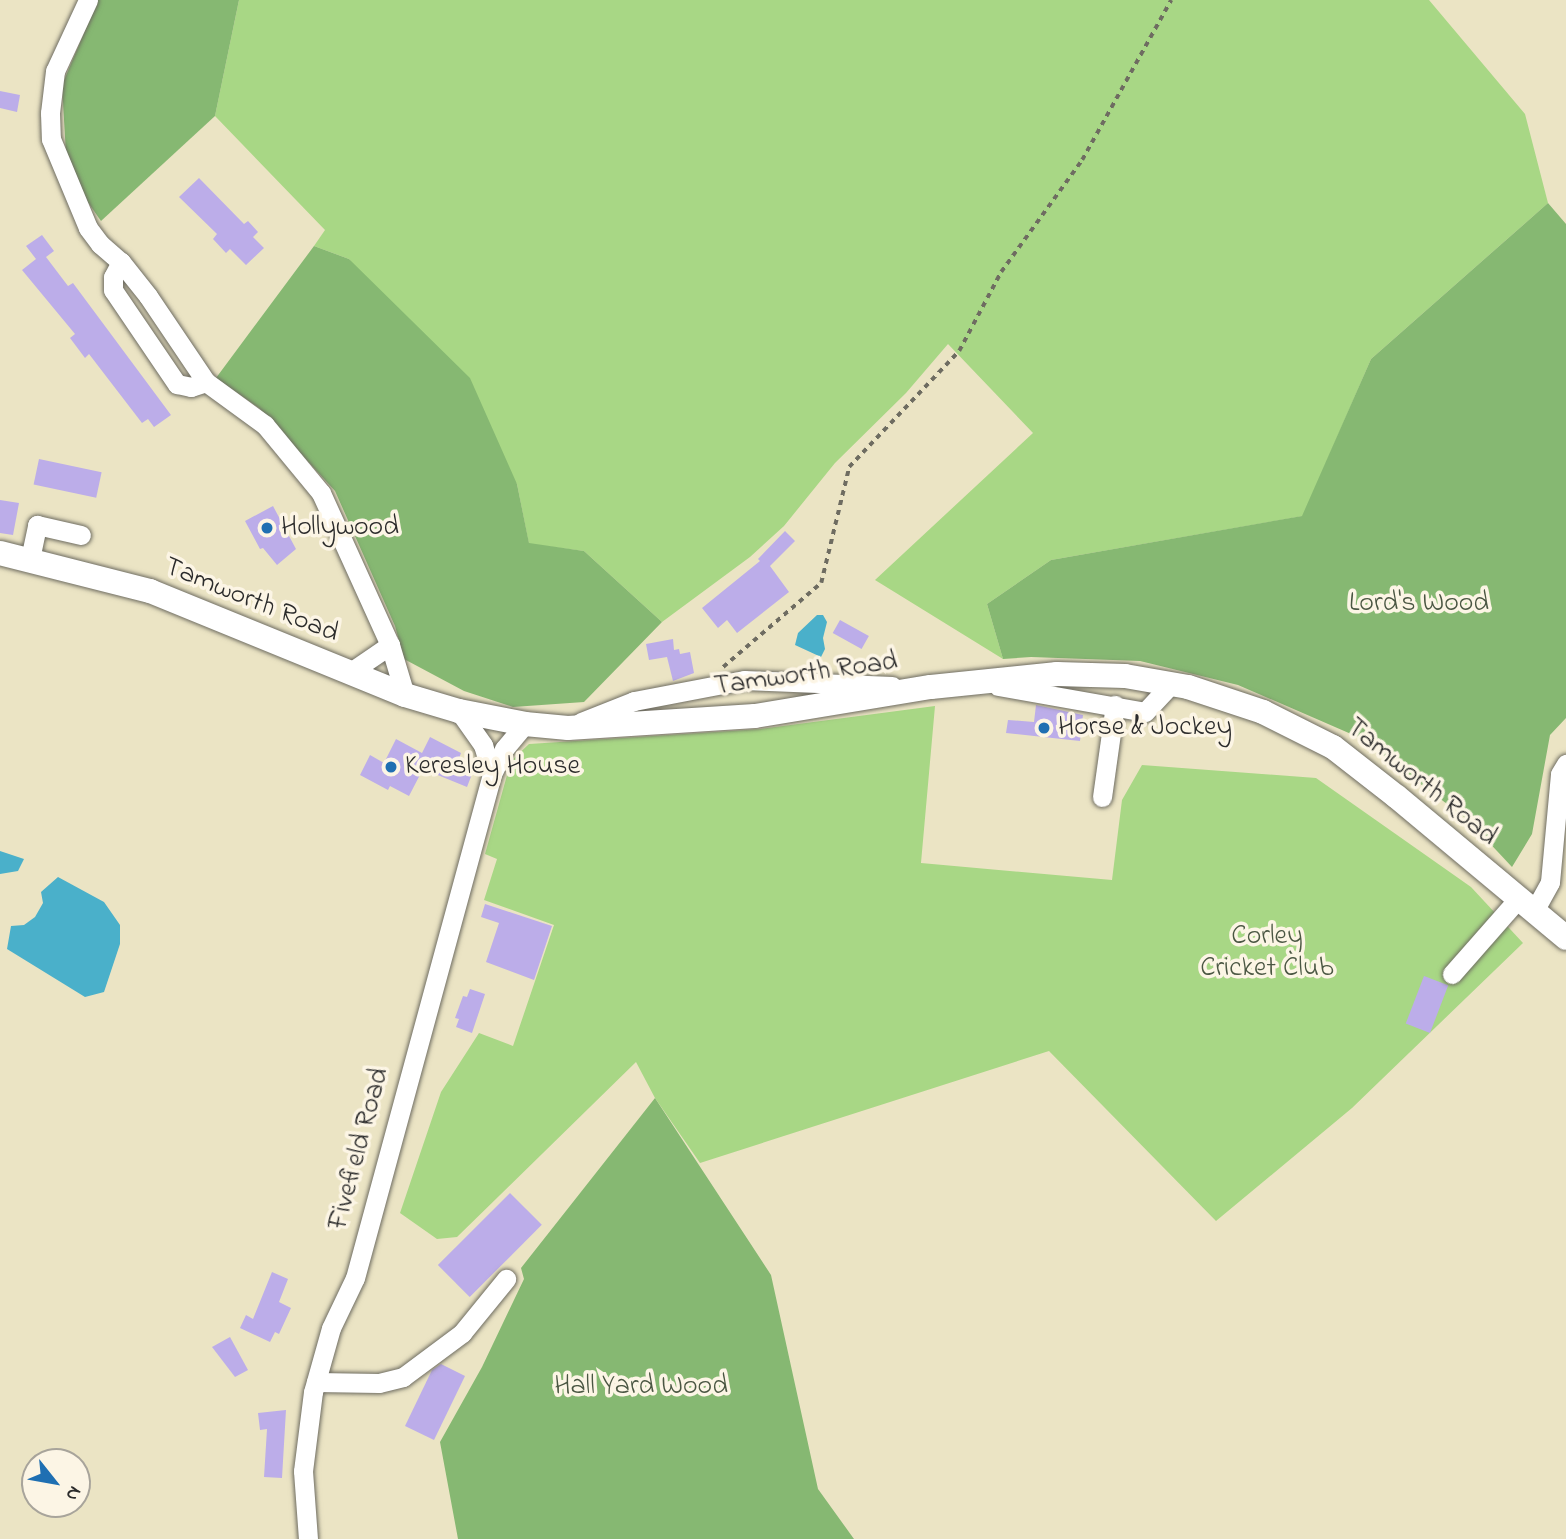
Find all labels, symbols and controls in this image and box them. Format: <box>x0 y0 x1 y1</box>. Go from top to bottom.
place label: Hollywood <box>281 511 399 545</box>
marker: Hollywood <box>259 520 275 536</box>
street label: Tamworth Road <box>159 551 343 651</box>
park label: Lord's Wood <box>1349 587 1489 621</box>
street label: Tamworth Road <box>712 646 900 704</box>
place label: Horse & Jockey <box>1058 711 1232 745</box>
street label: Tamworth Road <box>1339 712 1503 854</box>
marker: Horse & Jockey <box>1036 720 1052 736</box>
place label: Keresley House <box>405 750 580 784</box>
marker: Keresley House <box>383 759 399 775</box>
park label: Corley Cricket Club <box>1200 920 1334 986</box>
street label: Fivefield Road <box>322 1064 398 1234</box>
park label: Hall Yard Wood <box>554 1370 728 1404</box>
north arrow <box>21 1448 91 1518</box>
text: N <box>58 1481 88 1505</box>

